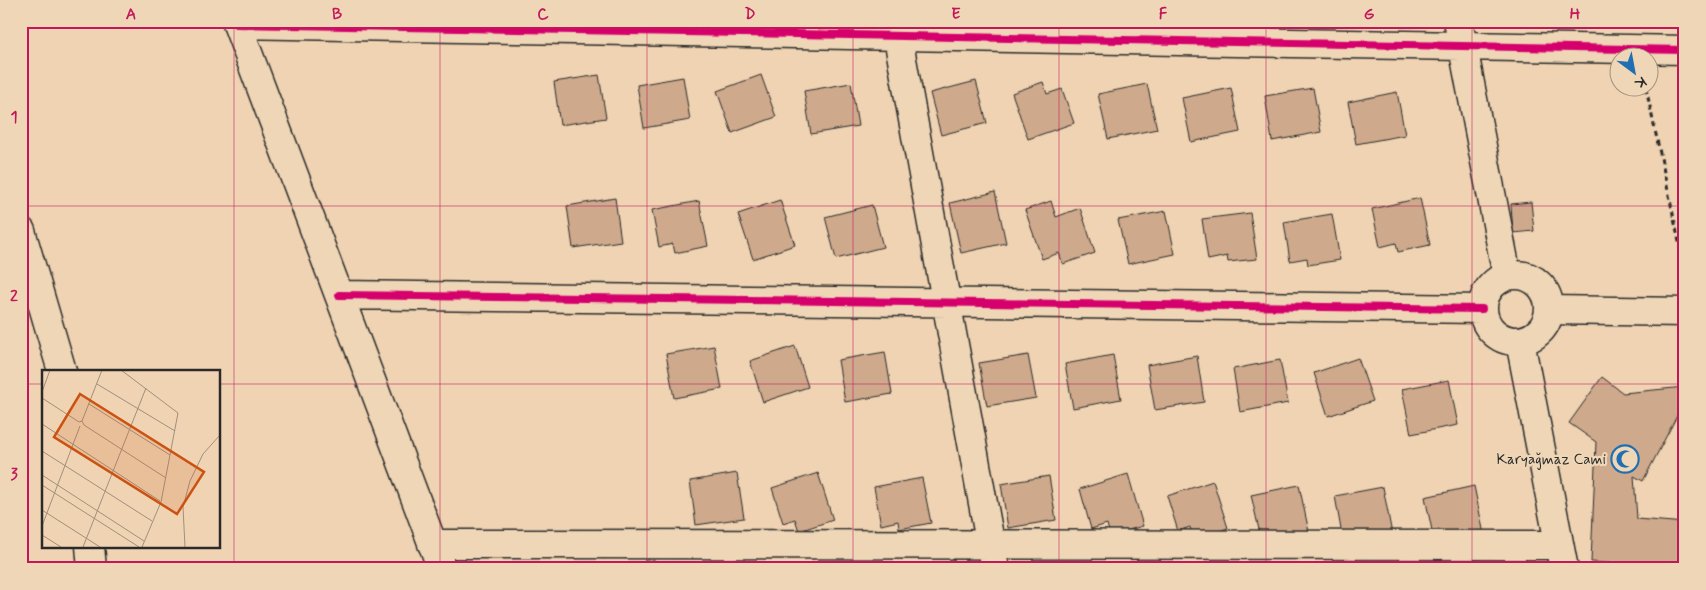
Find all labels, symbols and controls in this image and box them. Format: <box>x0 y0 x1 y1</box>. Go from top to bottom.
text: A <box>126 4 136 25</box>
text: B <box>332 4 342 25</box>
text: C <box>537 4 549 25</box>
text: D <box>744 4 756 25</box>
text: E <box>951 4 961 25</box>
text: F <box>1159 4 1168 25</box>
text: G <box>1364 4 1375 25</box>
text: H <box>1570 4 1581 25</box>
north arrow <box>1608 48 1658 98</box>
text: K <box>1630 72 1649 93</box>
text: 1 <box>10 107 18 128</box>
text: 2 <box>10 286 18 307</box>
inset map <box>42 370 220 548</box>
mosque icon: Karyağmaz Cami <box>1610 444 1640 474</box>
place label: Karyağmaz Cami <box>1497 450 1606 470</box>
text: 3 <box>10 464 18 485</box>

